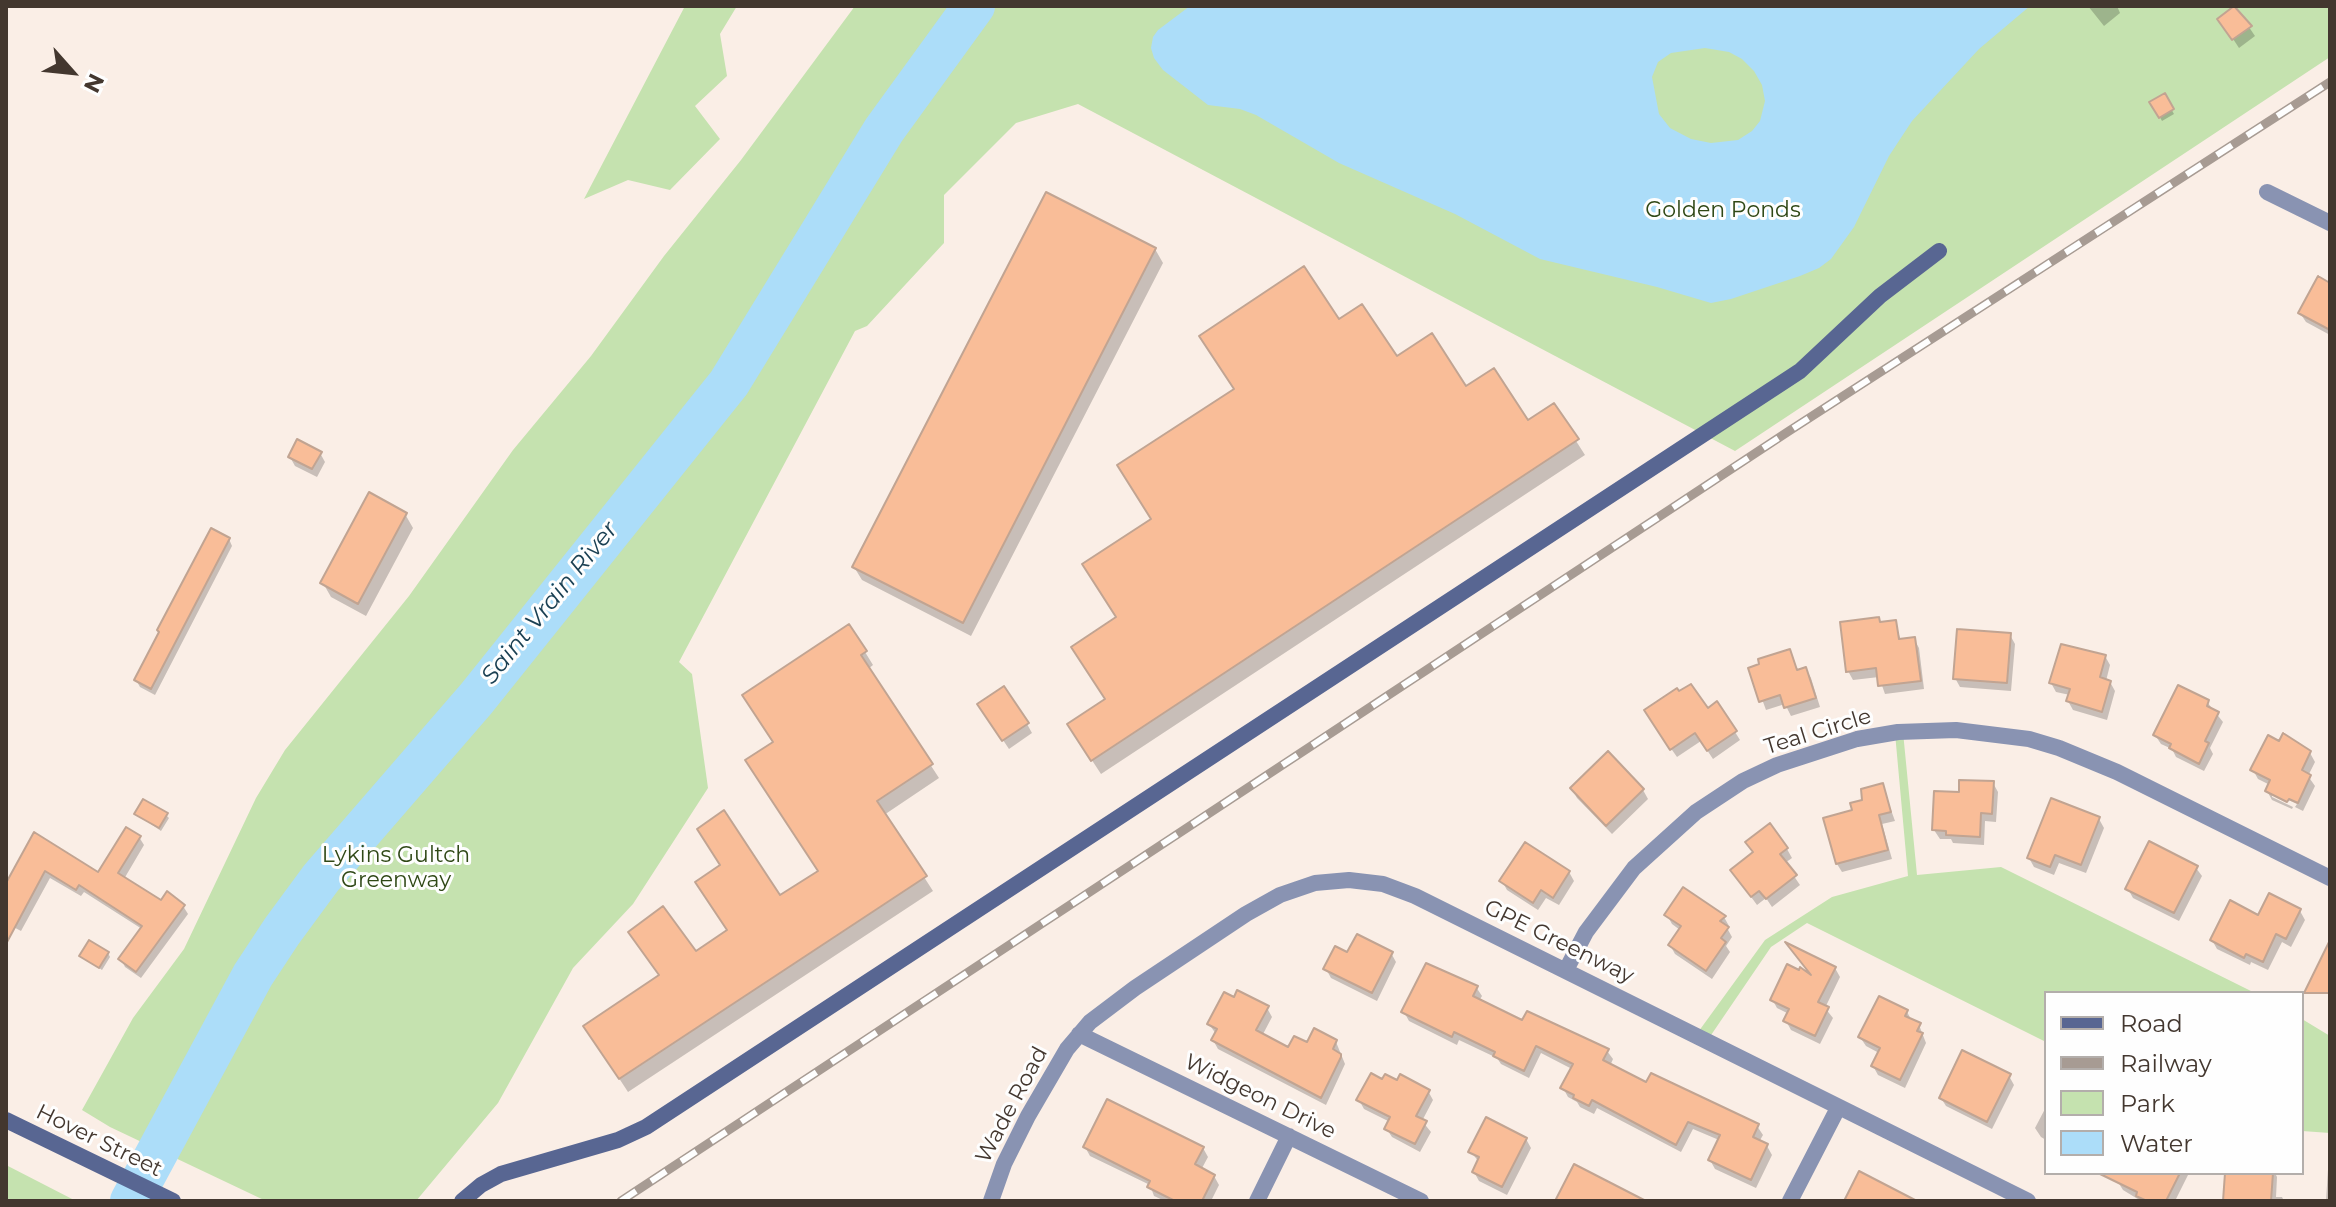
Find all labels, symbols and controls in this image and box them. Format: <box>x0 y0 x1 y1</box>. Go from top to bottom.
north arrow <box>32 32 112 112</box>
text: N <box>78 69 110 97</box>
park label: Golden Ponds <box>1645 198 1801 224</box>
water label: Saint Vrain River <box>476 516 624 690</box>
street label: Teal Circle <box>1761 703 1875 761</box>
park label: Lykins Gultch Greenway <box>322 843 470 894</box>
street label: GPE Greenway <box>1480 894 1638 990</box>
legend <box>2044 991 2304 1175</box>
text: Road <box>2120 1009 2183 1038</box>
street label: Wade Road <box>970 1042 1054 1168</box>
street label: Widgeon Drive <box>1180 1049 1340 1145</box>
text: Railway <box>2120 1049 2212 1078</box>
text: Park <box>2120 1089 2175 1118</box>
street label: Hover Street <box>31 1099 167 1183</box>
text: Water <box>2120 1129 2193 1158</box>

